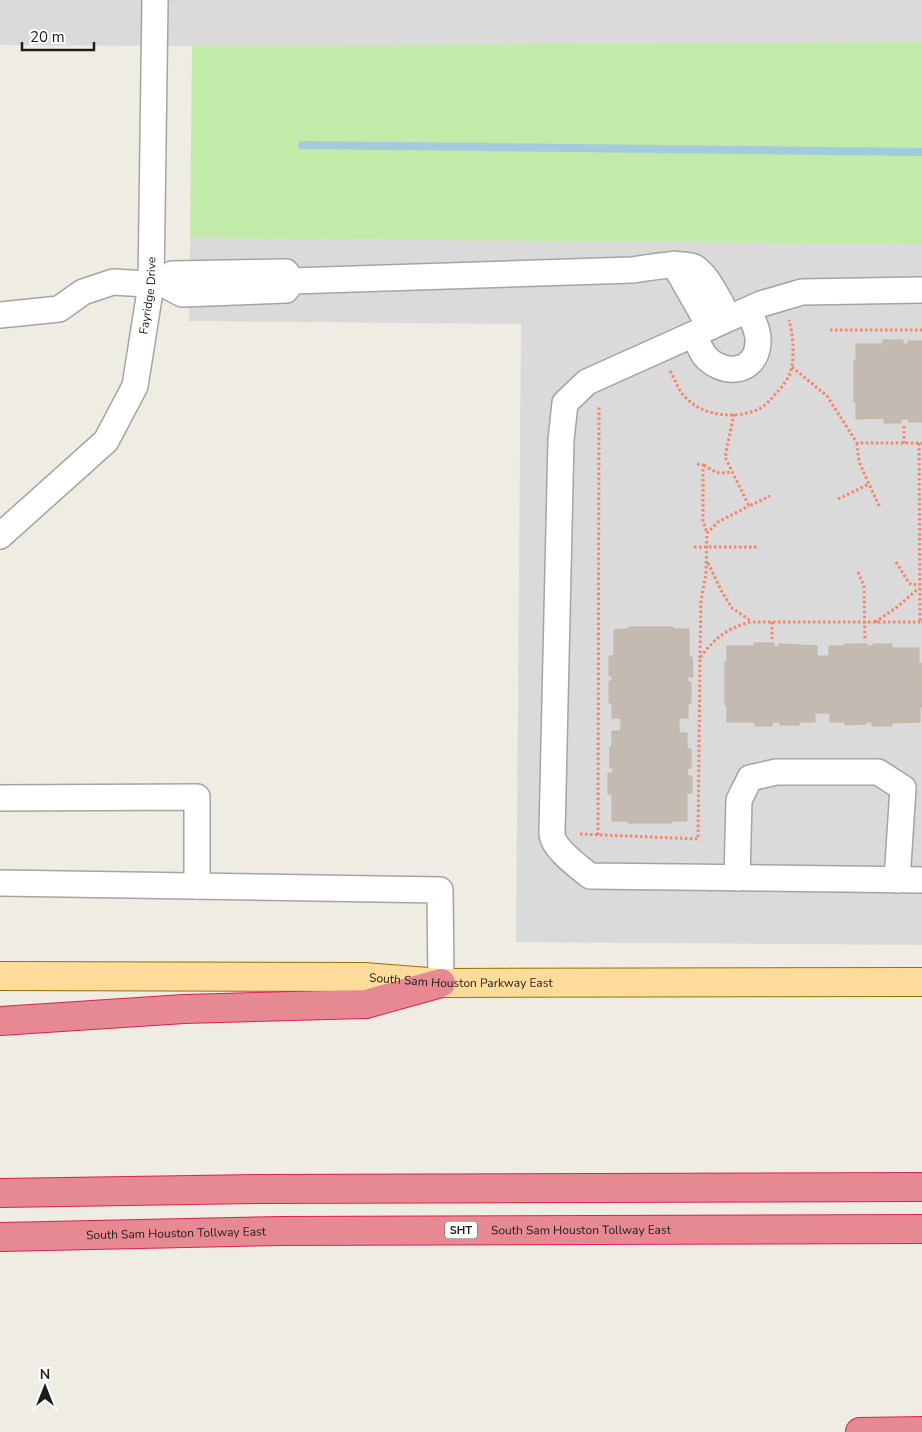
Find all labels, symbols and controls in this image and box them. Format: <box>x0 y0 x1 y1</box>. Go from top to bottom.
scale bar <box>22 20 95 52</box>
text: 20 m <box>30 27 65 47</box>
street label: Fayridge Drive <box>135 257 159 335</box>
street label: South Sam Houston Parkway East <box>369 969 553 991</box>
road number: SHT <box>445 1222 477 1238</box>
street label: South Sam Houston Tollway East <box>491 1222 672 1238</box>
street label: South Sam Houston Tollway East <box>86 1223 267 1243</box>
north arrow <box>20 1362 70 1412</box>
text: N <box>40 1365 50 1384</box>

